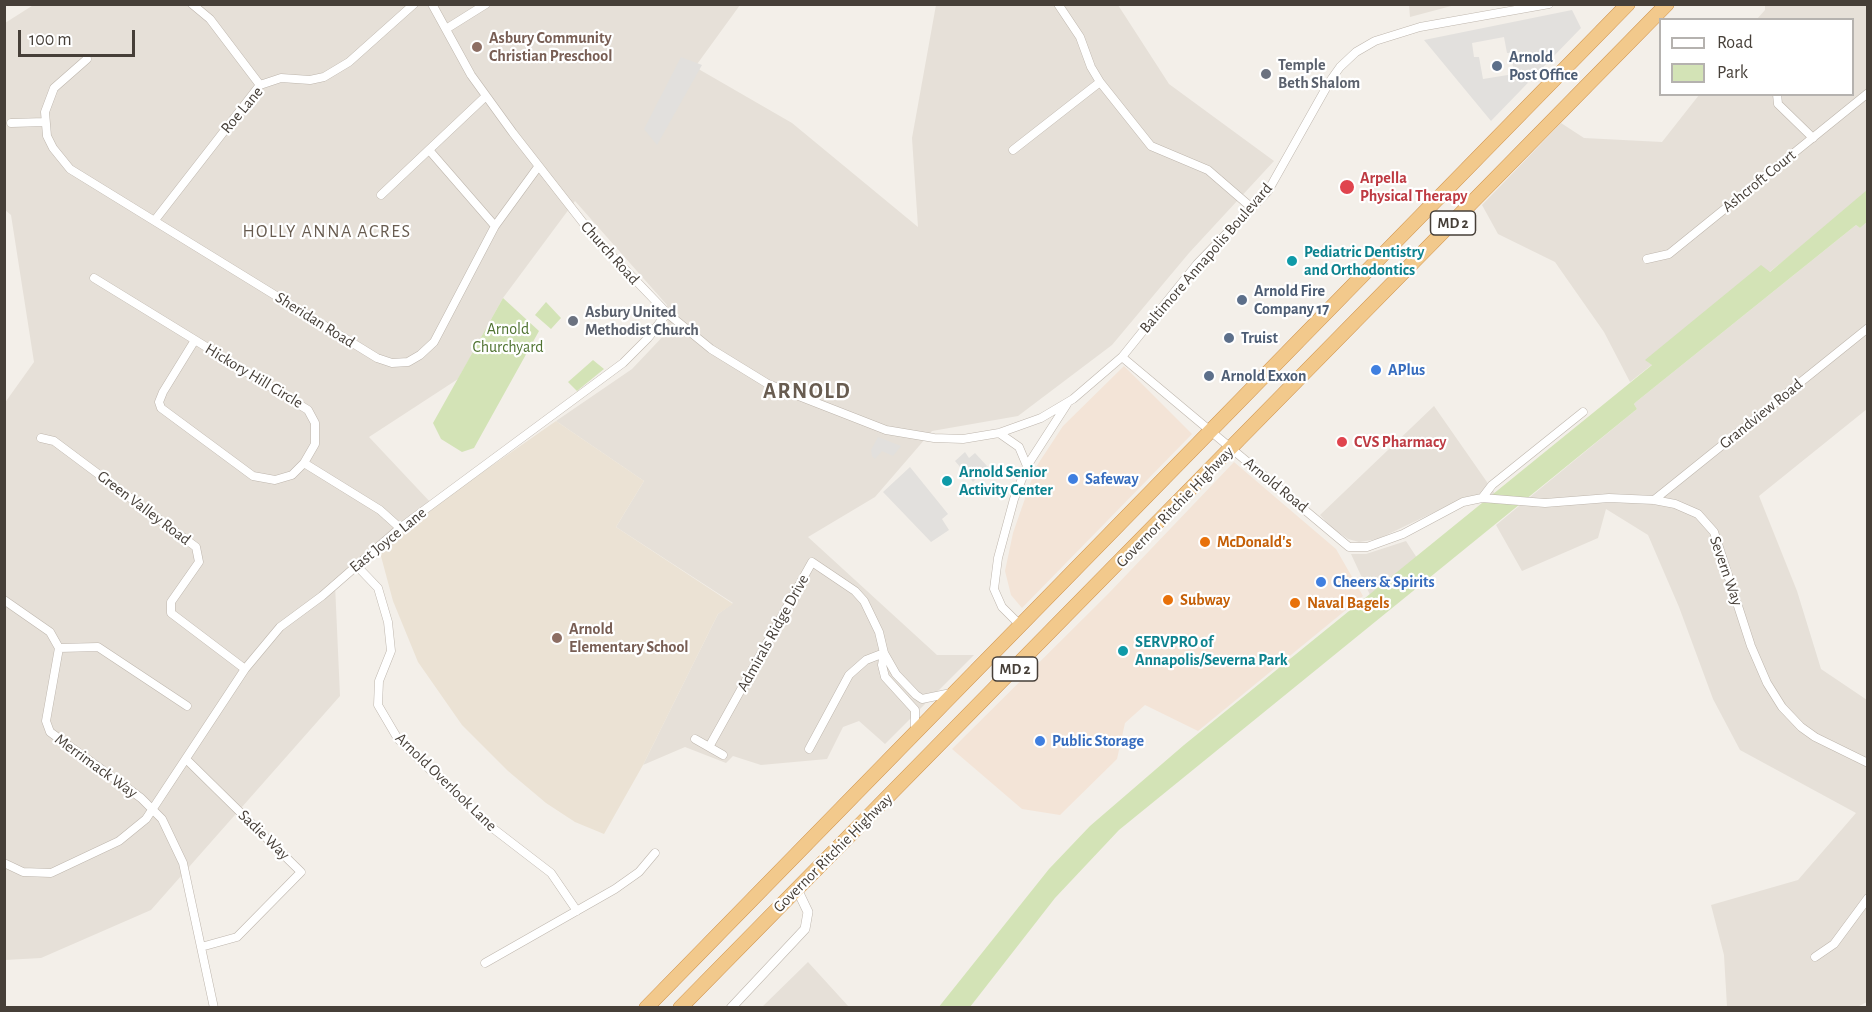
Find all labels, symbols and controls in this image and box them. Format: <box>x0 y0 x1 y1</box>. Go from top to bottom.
scale bar <box>21 18 138 56</box>
legend <box>1659 18 1854 96</box>
place label: Asbury Community Christian Preschool <box>489 28 612 66</box>
text: 100 m <box>29 31 72 49</box>
text: Road <box>1717 34 1753 52</box>
marker: Asbury Community Christian Preschool <box>470 40 484 54</box>
place label: Arnold Post Office <box>1509 47 1578 85</box>
place label: Temple Beth Shalom <box>1278 55 1360 93</box>
marker: Arnold Post Office <box>1490 59 1504 73</box>
text: Park <box>1717 64 1748 82</box>
marker: Temple Beth Shalom <box>1259 67 1273 81</box>
street label: Roe Lane <box>217 82 267 138</box>
street label: Ashcroft Court <box>1718 146 1800 216</box>
place label: Arpella Physical Therapy <box>1360 168 1467 206</box>
marker: Arpella Physical Therapy <box>1338 178 1356 196</box>
street label: Baltimore Annapolis Boulevard <box>1136 179 1276 337</box>
road number: MD 2 <box>1430 211 1476 235</box>
street label: Church Road <box>577 217 643 289</box>
district label: HOLLY ANNA ACRES <box>243 221 411 243</box>
place label: Pediatric Dentistry and Orthodontics <box>1304 242 1424 280</box>
marker: Pediatric Dentistry and Orthodontics <box>1285 254 1299 268</box>
place label: Arnold Fire Company 17 <box>1254 281 1329 319</box>
street label: Sheridan Road <box>272 288 358 352</box>
marker: Arnold Fire Company 17 <box>1235 293 1249 307</box>
place label: Asbury United Methodist Church <box>585 302 699 340</box>
marker: Asbury United Methodist Church <box>566 314 580 328</box>
park label: Arnold Churchyard <box>472 319 544 357</box>
place label: Truist <box>1241 328 1278 348</box>
marker: Truist <box>1222 331 1236 345</box>
street label: Hickory Hill Circle <box>202 339 306 413</box>
place label: APlus <box>1388 360 1425 380</box>
marker: APlus <box>1369 363 1383 377</box>
place label: Arnold Exxon <box>1221 366 1306 386</box>
marker: Arnold Exxon <box>1202 369 1216 383</box>
street label: Grandview Road <box>1716 375 1806 453</box>
district label: ARNOLD <box>763 378 851 404</box>
place label: CVS Pharmacy <box>1354 432 1446 452</box>
marker: CVS Pharmacy <box>1335 435 1349 449</box>
street label: Governor Ritchie Highway <box>1112 442 1238 572</box>
street label: Arnold Road <box>1240 453 1312 517</box>
place label: Arnold Senior Activity Center <box>959 462 1053 500</box>
street label: Green Valley Road <box>93 467 195 549</box>
place label: Safeway <box>1085 469 1139 489</box>
marker: Safeway <box>1066 472 1080 486</box>
marker: Arnold Senior Activity Center <box>940 474 954 488</box>
street label: East Joyce Lane <box>346 503 430 577</box>
place label: McDonald's <box>1217 532 1292 552</box>
street label: Severn Way <box>1705 534 1747 608</box>
marker: McDonald's <box>1198 535 1212 549</box>
street label: Admirals Ridge Drive <box>733 571 813 695</box>
place label: Cheers & Spirits <box>1333 572 1435 592</box>
marker: Cheers & Spirits <box>1314 575 1328 589</box>
place label: Subway <box>1180 590 1230 610</box>
marker: Subway <box>1161 593 1175 607</box>
place label: Naval Bagels <box>1307 593 1389 613</box>
marker: Naval Bagels <box>1288 596 1302 610</box>
place label: Arnold Elementary School <box>569 619 689 657</box>
marker: Arnold Elementary School <box>550 631 564 645</box>
place label: SERVPRO of Annapolis/Severna Park <box>1135 632 1288 670</box>
marker: SERVPRO of Annapolis/Severna Park <box>1116 644 1130 658</box>
road number: MD 2 <box>992 657 1038 681</box>
street label: Arnold Overlook Lane <box>391 729 501 835</box>
street label: Merrimack Way <box>51 730 141 802</box>
place label: Public Storage <box>1052 731 1144 751</box>
marker: Public Storage <box>1033 734 1047 748</box>
street label: Governor Ritchie Highway <box>769 789 897 917</box>
street label: Sadie Way <box>234 806 294 864</box>

